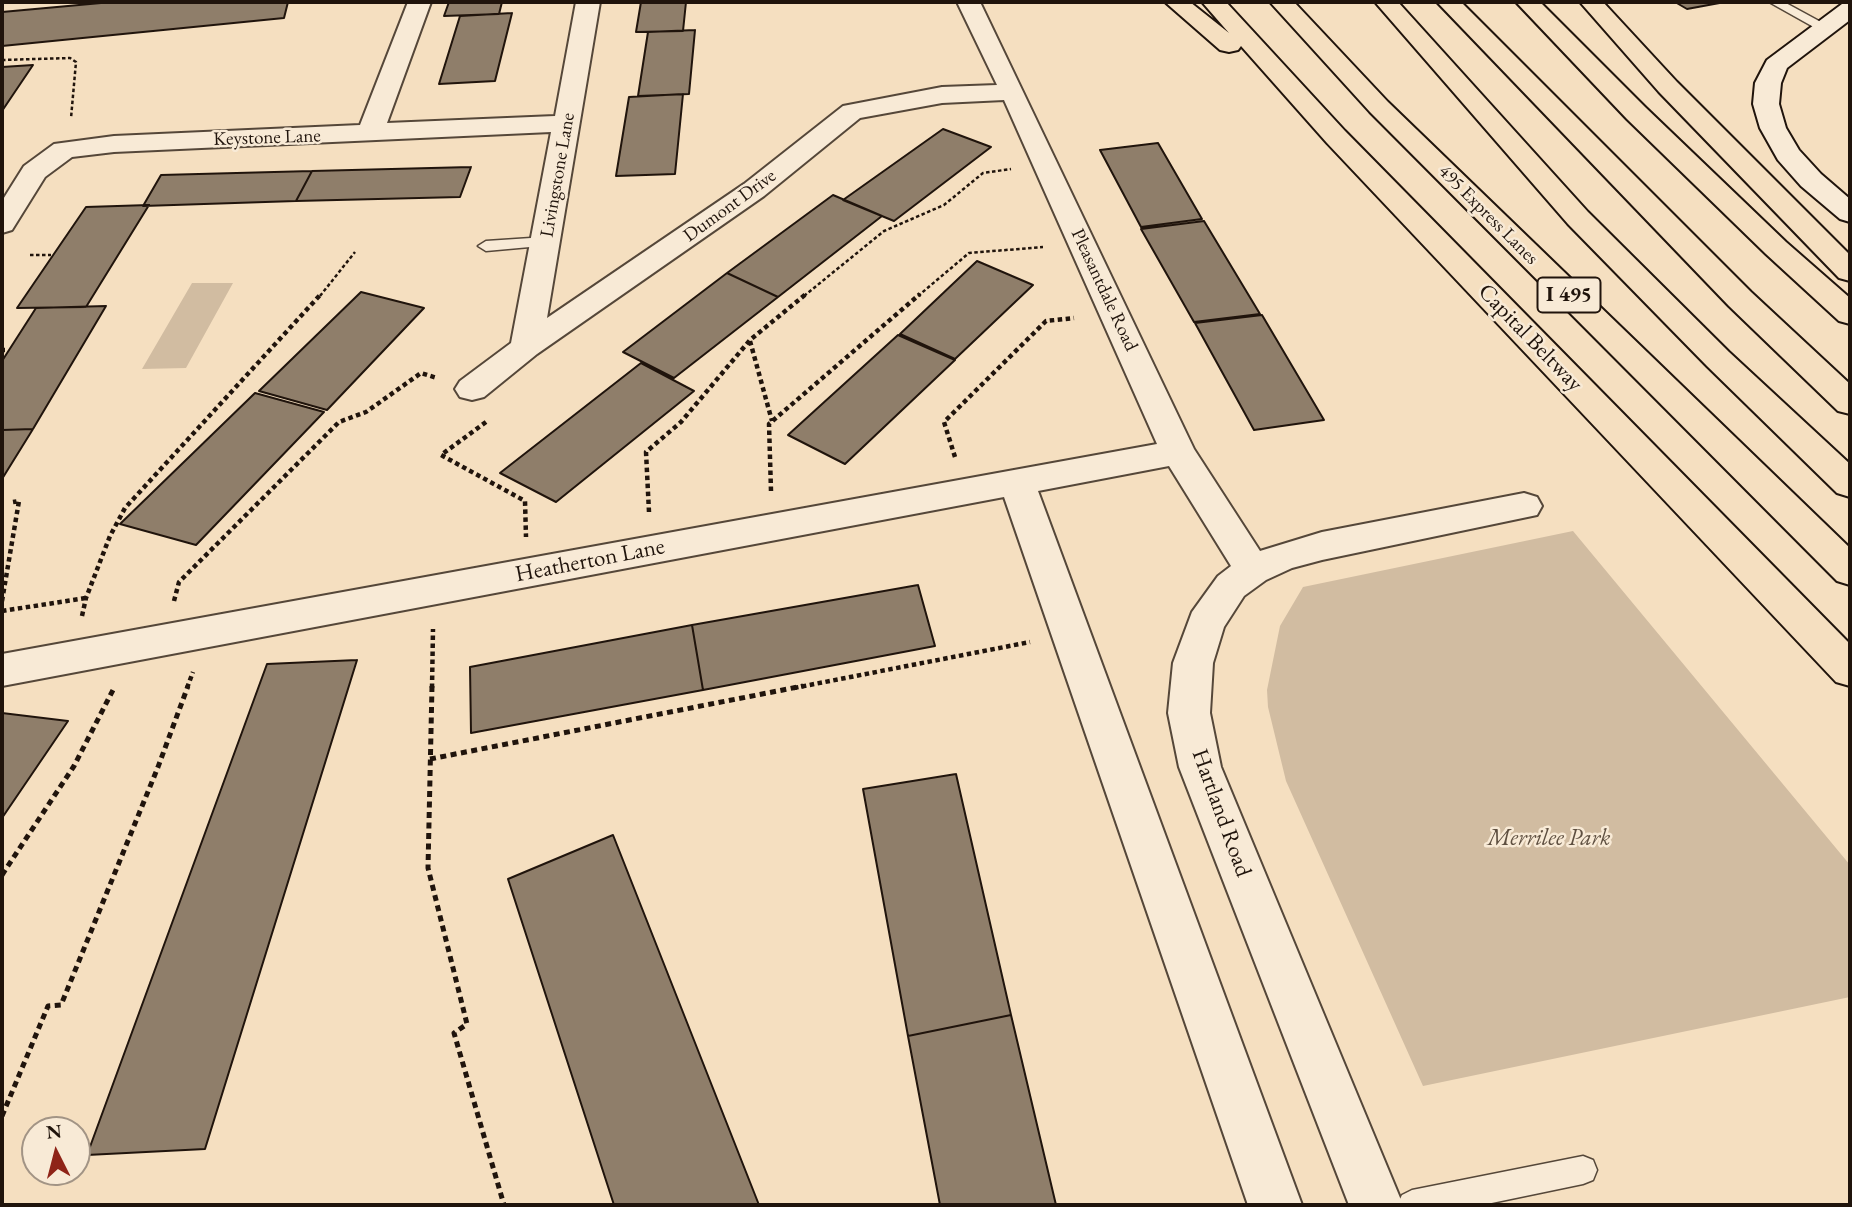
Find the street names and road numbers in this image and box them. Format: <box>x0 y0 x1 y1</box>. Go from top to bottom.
street label: Livingstone Lane <box>536 111 580 239</box>
street label: Keystone Lane <box>213 125 321 151</box>
street label: 495 Express Lanes <box>1433 160 1543 270</box>
street label: Dumont Drive <box>679 165 781 247</box>
street label: Pleasantdale Road <box>1066 225 1142 355</box>
street label: Capital Beltway <box>1472 278 1588 398</box>
road number: I 495 <box>1538 278 1600 312</box>
street label: Heatherton Lane <box>513 533 667 589</box>
street label: Hartland Road <box>1185 745 1257 881</box>

